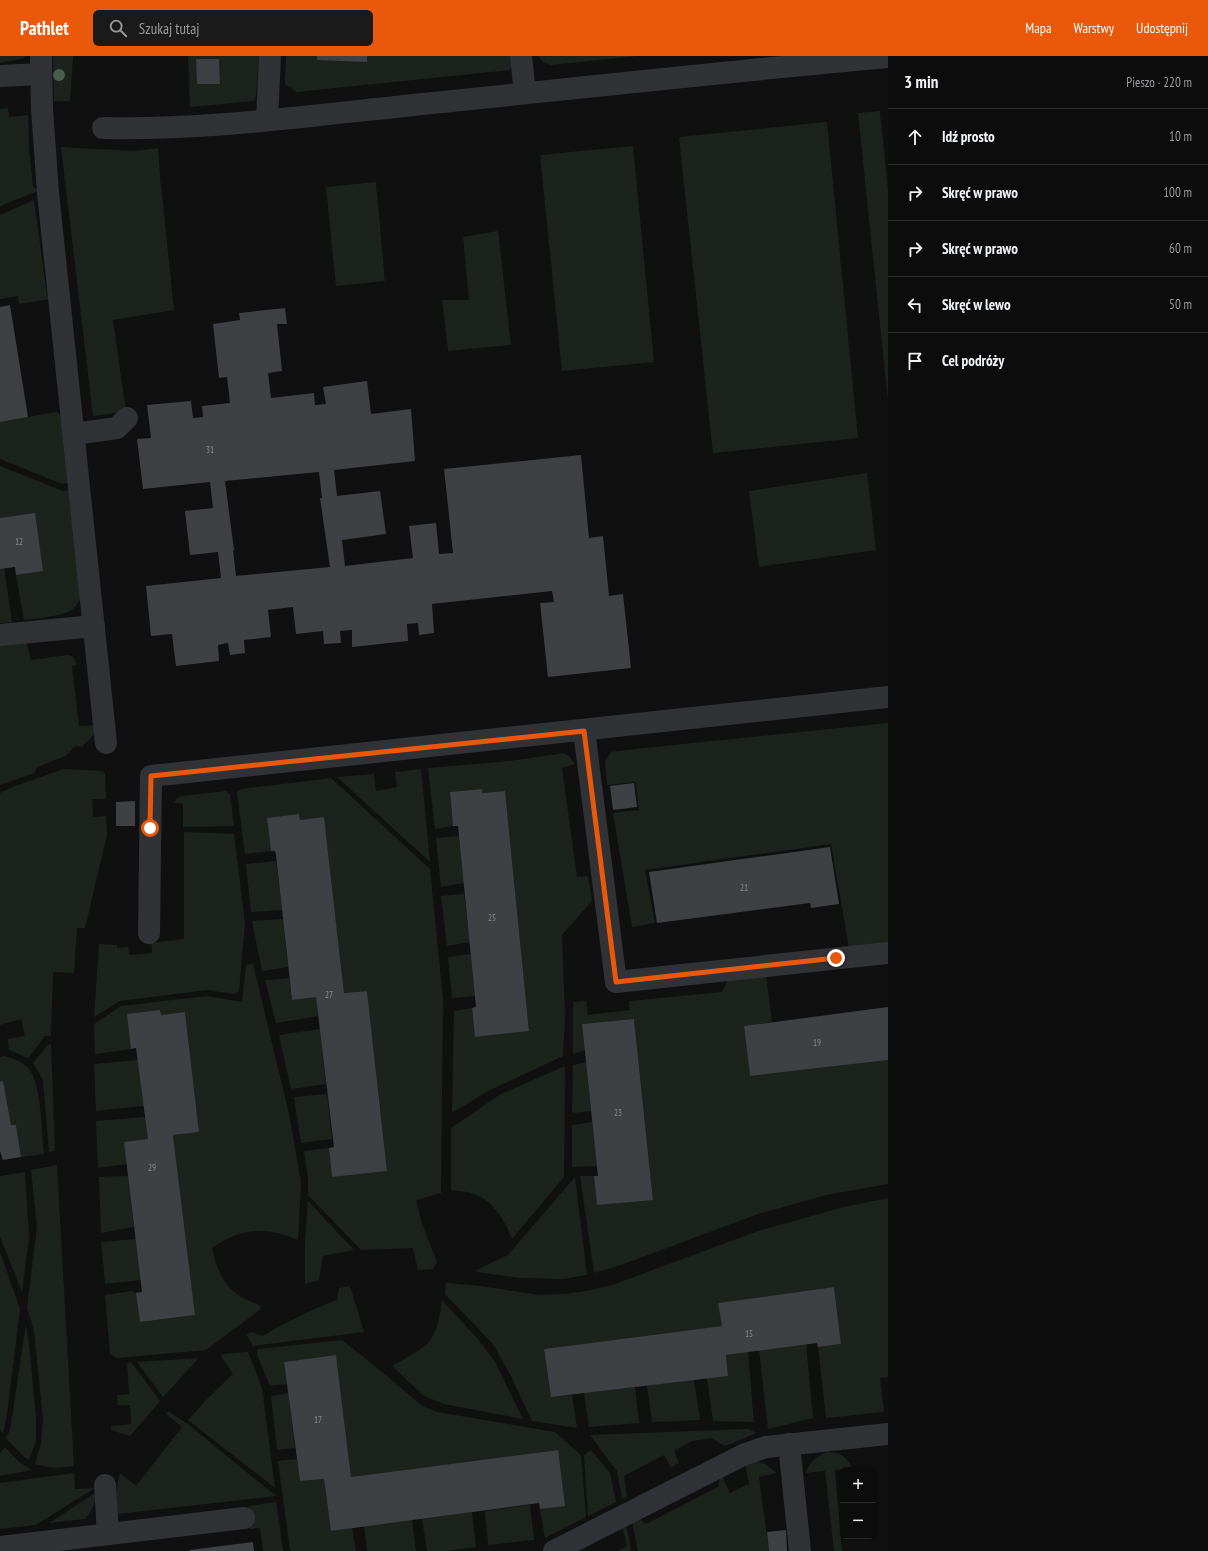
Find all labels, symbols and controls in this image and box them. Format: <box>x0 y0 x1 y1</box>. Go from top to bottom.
search box <box>93 10 373 46</box>
text: Pathlet <box>20 16 69 40</box>
icon: search <box>107 17 129 39</box>
text: Szukaj tutaj <box>139 19 199 38</box>
text: Mapa <box>1025 19 1052 37</box>
text: Warstwy <box>1074 19 1114 37</box>
text: Udostępnij <box>1136 19 1188 37</box>
text: 3 min <box>904 71 938 93</box>
text: Pieszo · 220 m <box>1126 74 1192 91</box>
icon: ahead <box>904 126 926 148</box>
text: Idź prosto <box>942 127 995 146</box>
text: 10 m <box>1169 128 1192 145</box>
icon: right <box>904 182 926 204</box>
text: Skręć w prawo <box>942 183 1018 202</box>
text: 100 m <box>1163 184 1192 201</box>
icon: right <box>904 238 926 260</box>
text: Skręć w prawo <box>942 239 1018 258</box>
text: 60 m <box>1169 240 1192 257</box>
icon: left <box>904 294 926 316</box>
text: Skręć w lewo <box>942 295 1011 314</box>
text: 50 m <box>1169 296 1192 313</box>
icon: arrive <box>904 350 926 372</box>
text: Cel podróży <box>942 351 1004 370</box>
house number: 31 <box>206 444 214 455</box>
house number: 12 <box>15 536 23 547</box>
route start <box>141 819 159 837</box>
house number: 21 <box>740 882 748 893</box>
house number: 25 <box>488 912 496 923</box>
route end <box>827 949 845 967</box>
house number: 27 <box>325 989 333 1000</box>
house number: 19 <box>813 1037 821 1048</box>
house number: 23 <box>614 1107 622 1118</box>
house number: 29 <box>148 1162 156 1173</box>
house number: 15 <box>745 1328 753 1339</box>
house number: 17 <box>314 1414 322 1425</box>
map controls <box>840 1467 876 1539</box>
button: + <box>840 1467 876 1503</box>
button: − <box>840 1503 876 1539</box>

